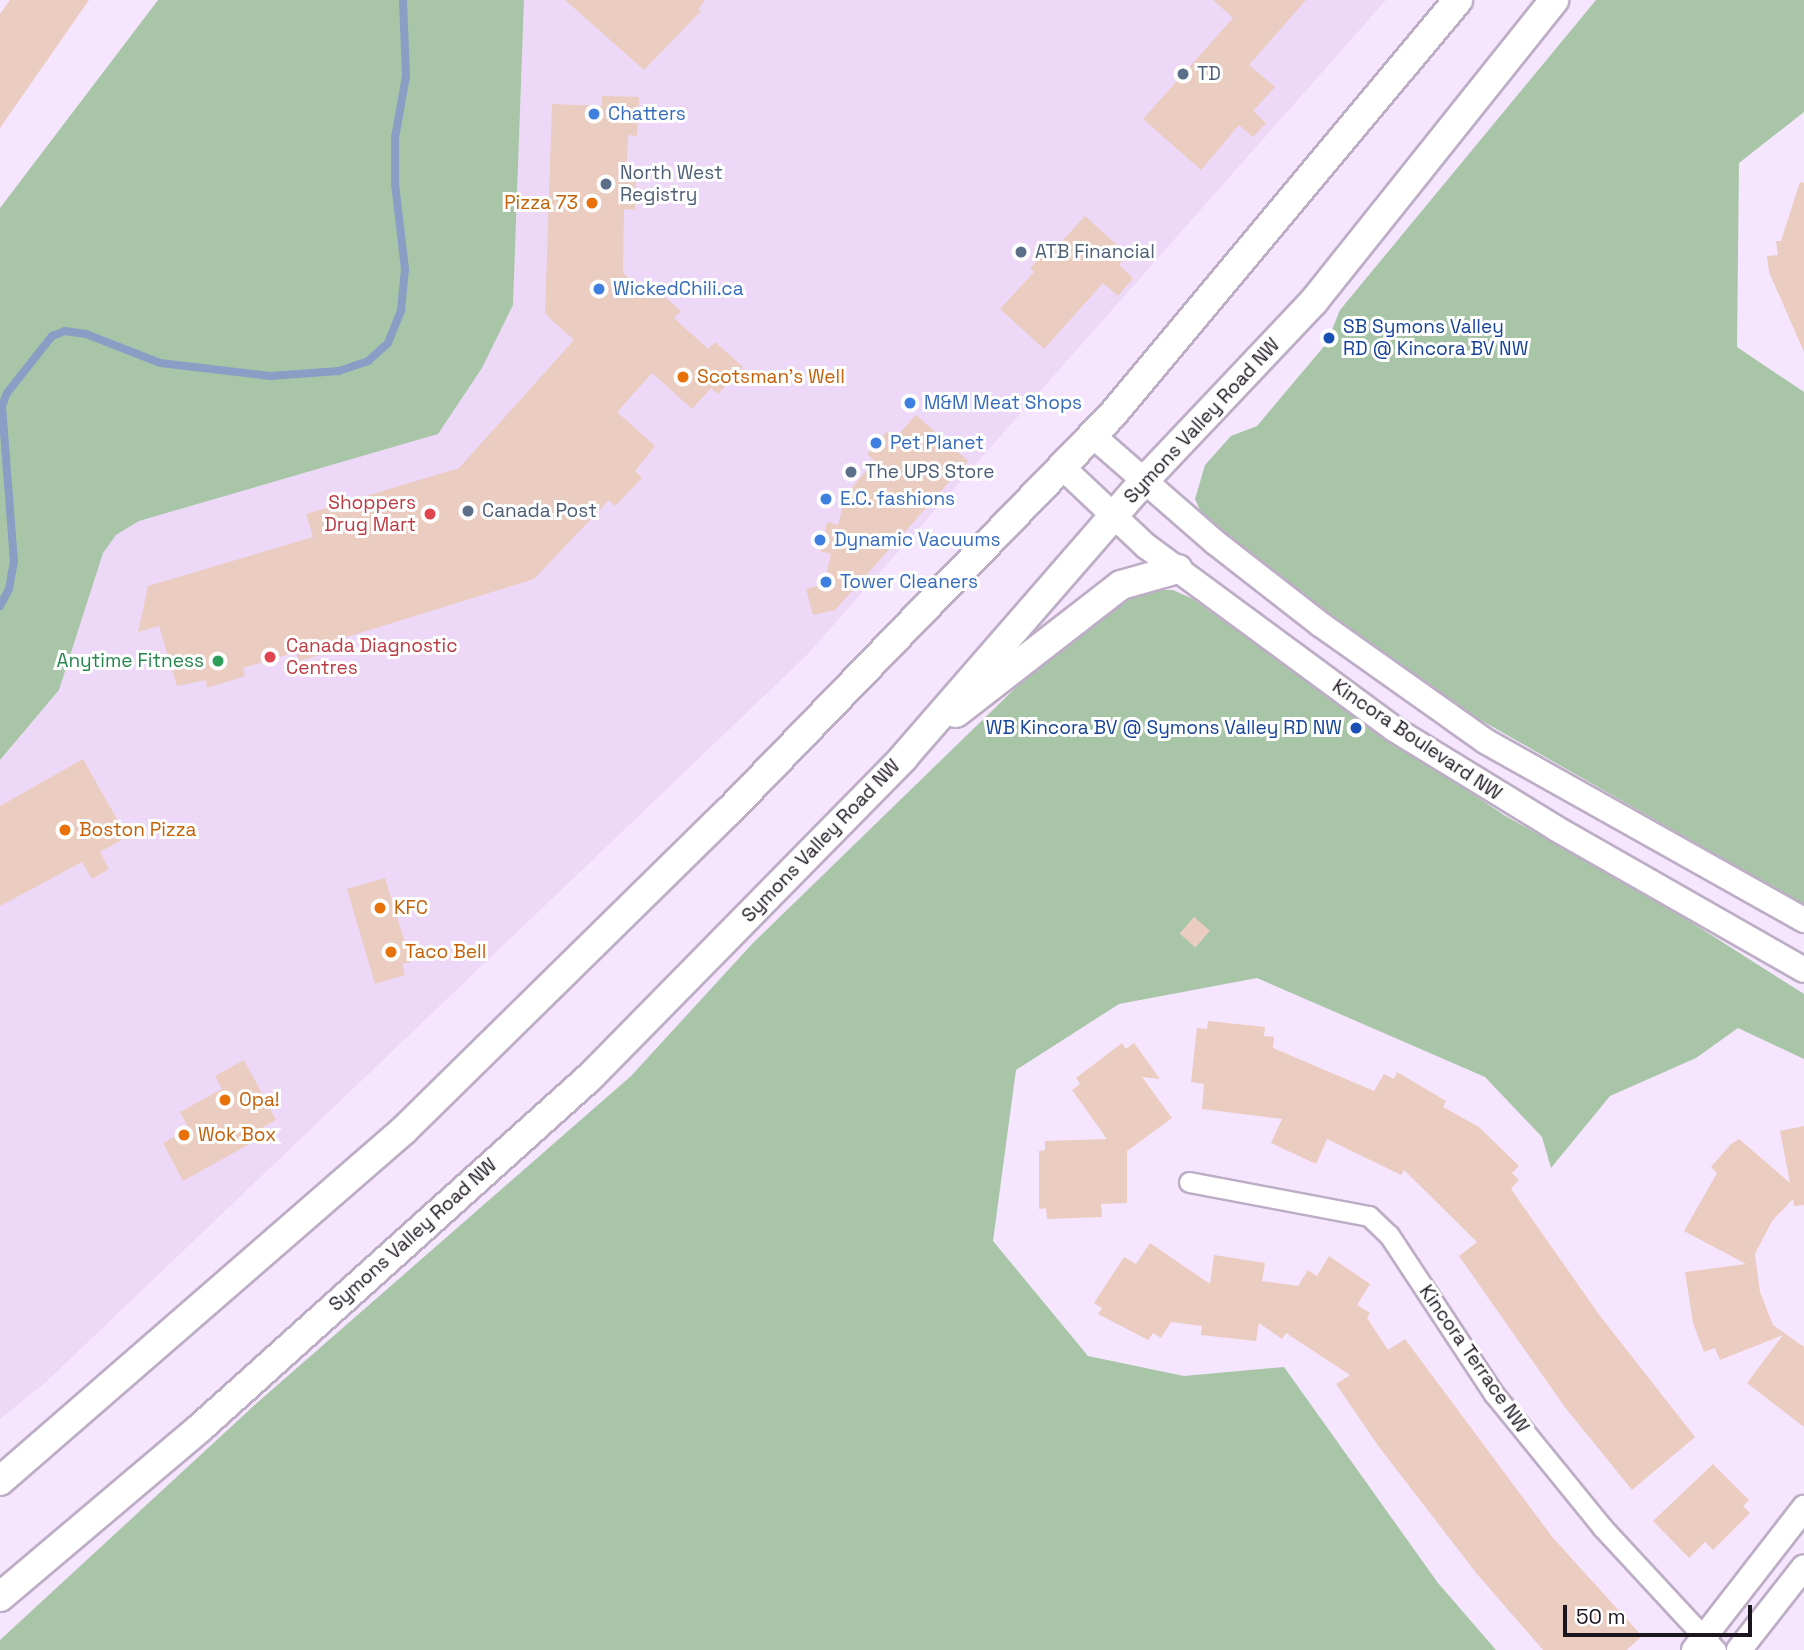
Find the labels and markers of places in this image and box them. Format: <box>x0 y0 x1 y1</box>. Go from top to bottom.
place label: TD <box>1197 63 1221 85</box>
marker: TD <box>1175 66 1191 82</box>
place label: Chatters <box>608 103 686 125</box>
marker: Chatters <box>586 106 602 122</box>
place label: North West Registry <box>620 162 723 206</box>
marker: North West Registry <box>598 176 614 192</box>
place label: Pizza 73 <box>504 192 578 214</box>
marker: Pizza 73 <box>584 195 600 211</box>
place label: ATB Financial <box>1035 241 1155 263</box>
marker: ATB Financial <box>1013 244 1029 260</box>
place label: WickedChili.ca <box>613 278 744 300</box>
marker: WickedChili.ca <box>591 281 607 297</box>
place label: SB Symons Valley RD @ Kincora BV NW <box>1343 316 1529 360</box>
marker: SB Symons Valley RD @ Kincora BV NW <box>1321 330 1337 346</box>
place label: Scotsman's Well <box>697 366 845 388</box>
marker: Scotsman's Well <box>675 369 691 385</box>
place label: M&M Meat Shops <box>924 392 1082 414</box>
marker: M&M Meat Shops <box>902 395 918 411</box>
place label: Pet Planet <box>890 432 984 454</box>
marker: Pet Planet <box>868 435 884 451</box>
place label: The UPS Store <box>865 461 994 483</box>
marker: The UPS Store <box>843 464 859 480</box>
place label: E.C. fashions <box>840 488 956 510</box>
marker: E.C. fashions <box>818 491 834 507</box>
place label: Shoppers Drug Mart <box>324 492 416 536</box>
place label: Canada Post <box>482 500 597 522</box>
marker: Canada Post <box>460 503 476 519</box>
marker: Shoppers Drug Mart <box>422 506 438 522</box>
place label: Dynamic Vacuums <box>834 529 1001 551</box>
marker: Dynamic Vacuums <box>812 532 828 548</box>
place label: Tower Cleaners <box>840 571 978 593</box>
marker: Tower Cleaners <box>818 574 834 590</box>
place label: Canada Diagnostic Centres <box>286 635 458 679</box>
marker: Canada Diagnostic Centres <box>260 647 280 667</box>
place label: Anytime Fitness <box>56 650 204 672</box>
marker: Anytime Fitness <box>210 653 226 669</box>
place label: WB Kincora BV @ Symons Valley RD NW <box>985 717 1342 739</box>
marker: WB Kincora BV @ Symons Valley RD NW <box>1348 720 1364 736</box>
place label: Boston Pizza <box>79 819 197 841</box>
marker: Boston Pizza <box>57 822 73 838</box>
place label: KFC <box>394 897 428 919</box>
marker: KFC <box>372 900 388 916</box>
place label: Taco Bell <box>405 941 486 963</box>
marker: Taco Bell <box>383 944 399 960</box>
place label: Opa! <box>239 1089 280 1111</box>
marker: Opa! <box>217 1092 233 1108</box>
place label: Wok Box <box>198 1124 276 1146</box>
marker: Wok Box <box>176 1127 192 1143</box>

